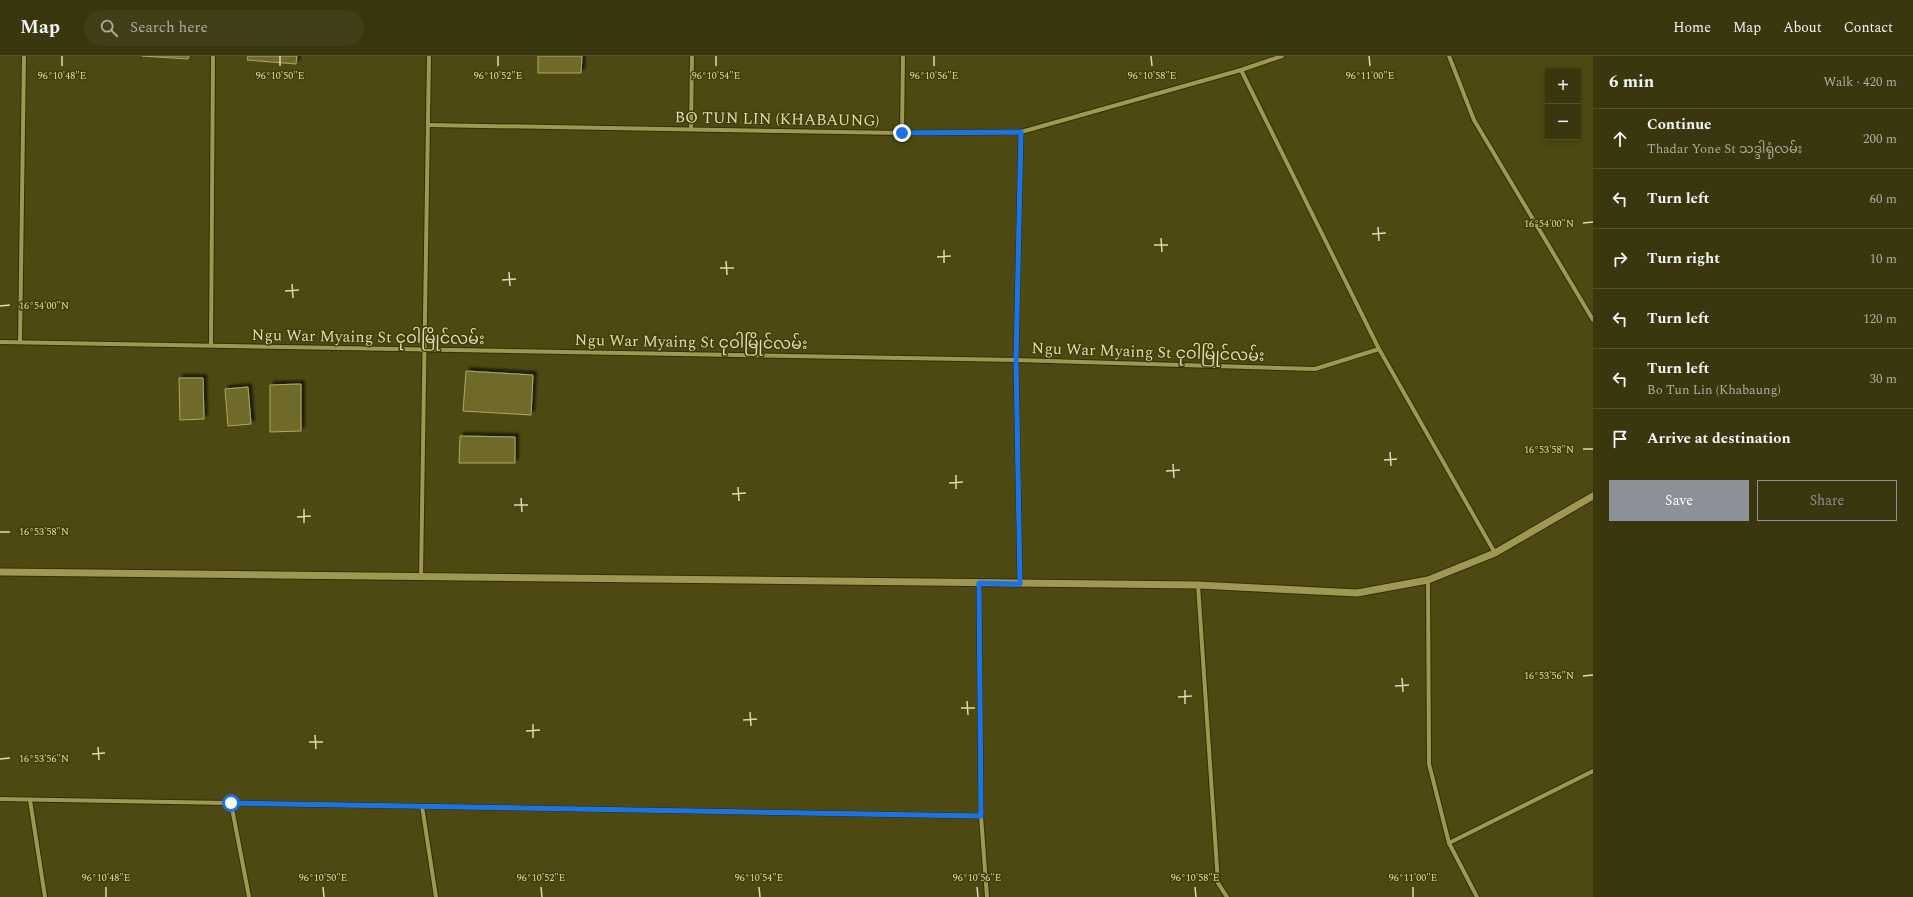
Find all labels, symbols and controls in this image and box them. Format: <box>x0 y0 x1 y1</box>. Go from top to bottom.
search box <box>84 10 364 46</box>
text: Map <box>20 13 60 42</box>
text: Search here <box>130 16 208 39</box>
icon: search <box>98 17 120 39</box>
text: Home <box>1673 17 1711 38</box>
text: Map <box>1733 17 1761 38</box>
text: About <box>1783 17 1822 38</box>
text: Contact <box>1844 17 1893 38</box>
text: 96°10'48"E <box>38 68 86 84</box>
text: 96°10'50"E <box>256 68 304 84</box>
text: 96°10'52"E <box>474 68 522 84</box>
text: 96°10'54"E <box>692 68 740 84</box>
text: 96°10'56"E <box>910 68 958 84</box>
text: 96°10'58"E <box>1128 68 1176 84</box>
text: 96°11'00"E <box>1346 68 1394 84</box>
map controls <box>1545 68 1581 140</box>
button: + <box>1545 68 1581 104</box>
text: 6 min <box>1609 69 1654 95</box>
text: Walk · 420 m <box>1823 72 1897 92</box>
button: − <box>1545 104 1581 140</box>
street label: BO TUN LIN (KHABAUNG) <box>674 105 880 133</box>
text: Continue <box>1647 113 1712 136</box>
route end <box>893 124 911 142</box>
icon: ahead <box>1609 128 1631 150</box>
text: 200 m <box>1863 129 1897 149</box>
text: Thadar Yone St သဒ္ဒါရုံလမ်း <box>1647 139 1802 159</box>
text: Turn left <box>1647 187 1709 210</box>
icon: left <box>1609 188 1631 210</box>
text: 60 m <box>1870 189 1897 209</box>
text: 16°54'00"N <box>1524 216 1574 232</box>
text: Turn right <box>1647 247 1720 270</box>
icon: right <box>1609 248 1631 270</box>
text: 10 m <box>1870 249 1897 269</box>
text: 16°54'00"N <box>19 298 69 314</box>
text: Turn left <box>1647 307 1709 330</box>
icon: left <box>1609 308 1631 330</box>
text: 120 m <box>1863 309 1897 329</box>
street label: Ngu War Myaing St ငုဝါမြိုင်လမ်း <box>251 323 485 353</box>
street label: Ngu War Myaing St ငုဝါမြိုင်လမ်း <box>574 328 808 358</box>
street label: Ngu War Myaing St ငုဝါမြိုင်လမ်း <box>1031 336 1265 370</box>
text: Turn left <box>1647 357 1709 380</box>
icon: left <box>1609 368 1631 390</box>
text: 30 m <box>1870 369 1897 389</box>
text: Bo Tun Lin (Khabaung) <box>1647 380 1781 400</box>
text: Arrive at destination <box>1647 427 1791 450</box>
icon: arrive <box>1609 428 1631 450</box>
text: 16°53'58"N <box>1524 442 1574 458</box>
button: Save <box>1609 480 1749 521</box>
button: Share <box>1757 480 1897 521</box>
text: 16°53'58"N <box>19 524 69 540</box>
text: 16°53'56"N <box>1524 668 1574 684</box>
text: 16°53'56"N <box>19 751 69 767</box>
route start <box>222 794 240 812</box>
text: 96°10'48"E <box>82 870 130 886</box>
text: 96°10'50"E <box>299 870 347 886</box>
text: 96°10'52"E <box>517 870 565 886</box>
text: 96°10'54"E <box>735 870 783 886</box>
text: 96°10'56"E <box>953 870 1001 886</box>
text: 96°10'58"E <box>1171 870 1219 886</box>
text: 96°11'00"E <box>1389 870 1437 886</box>

